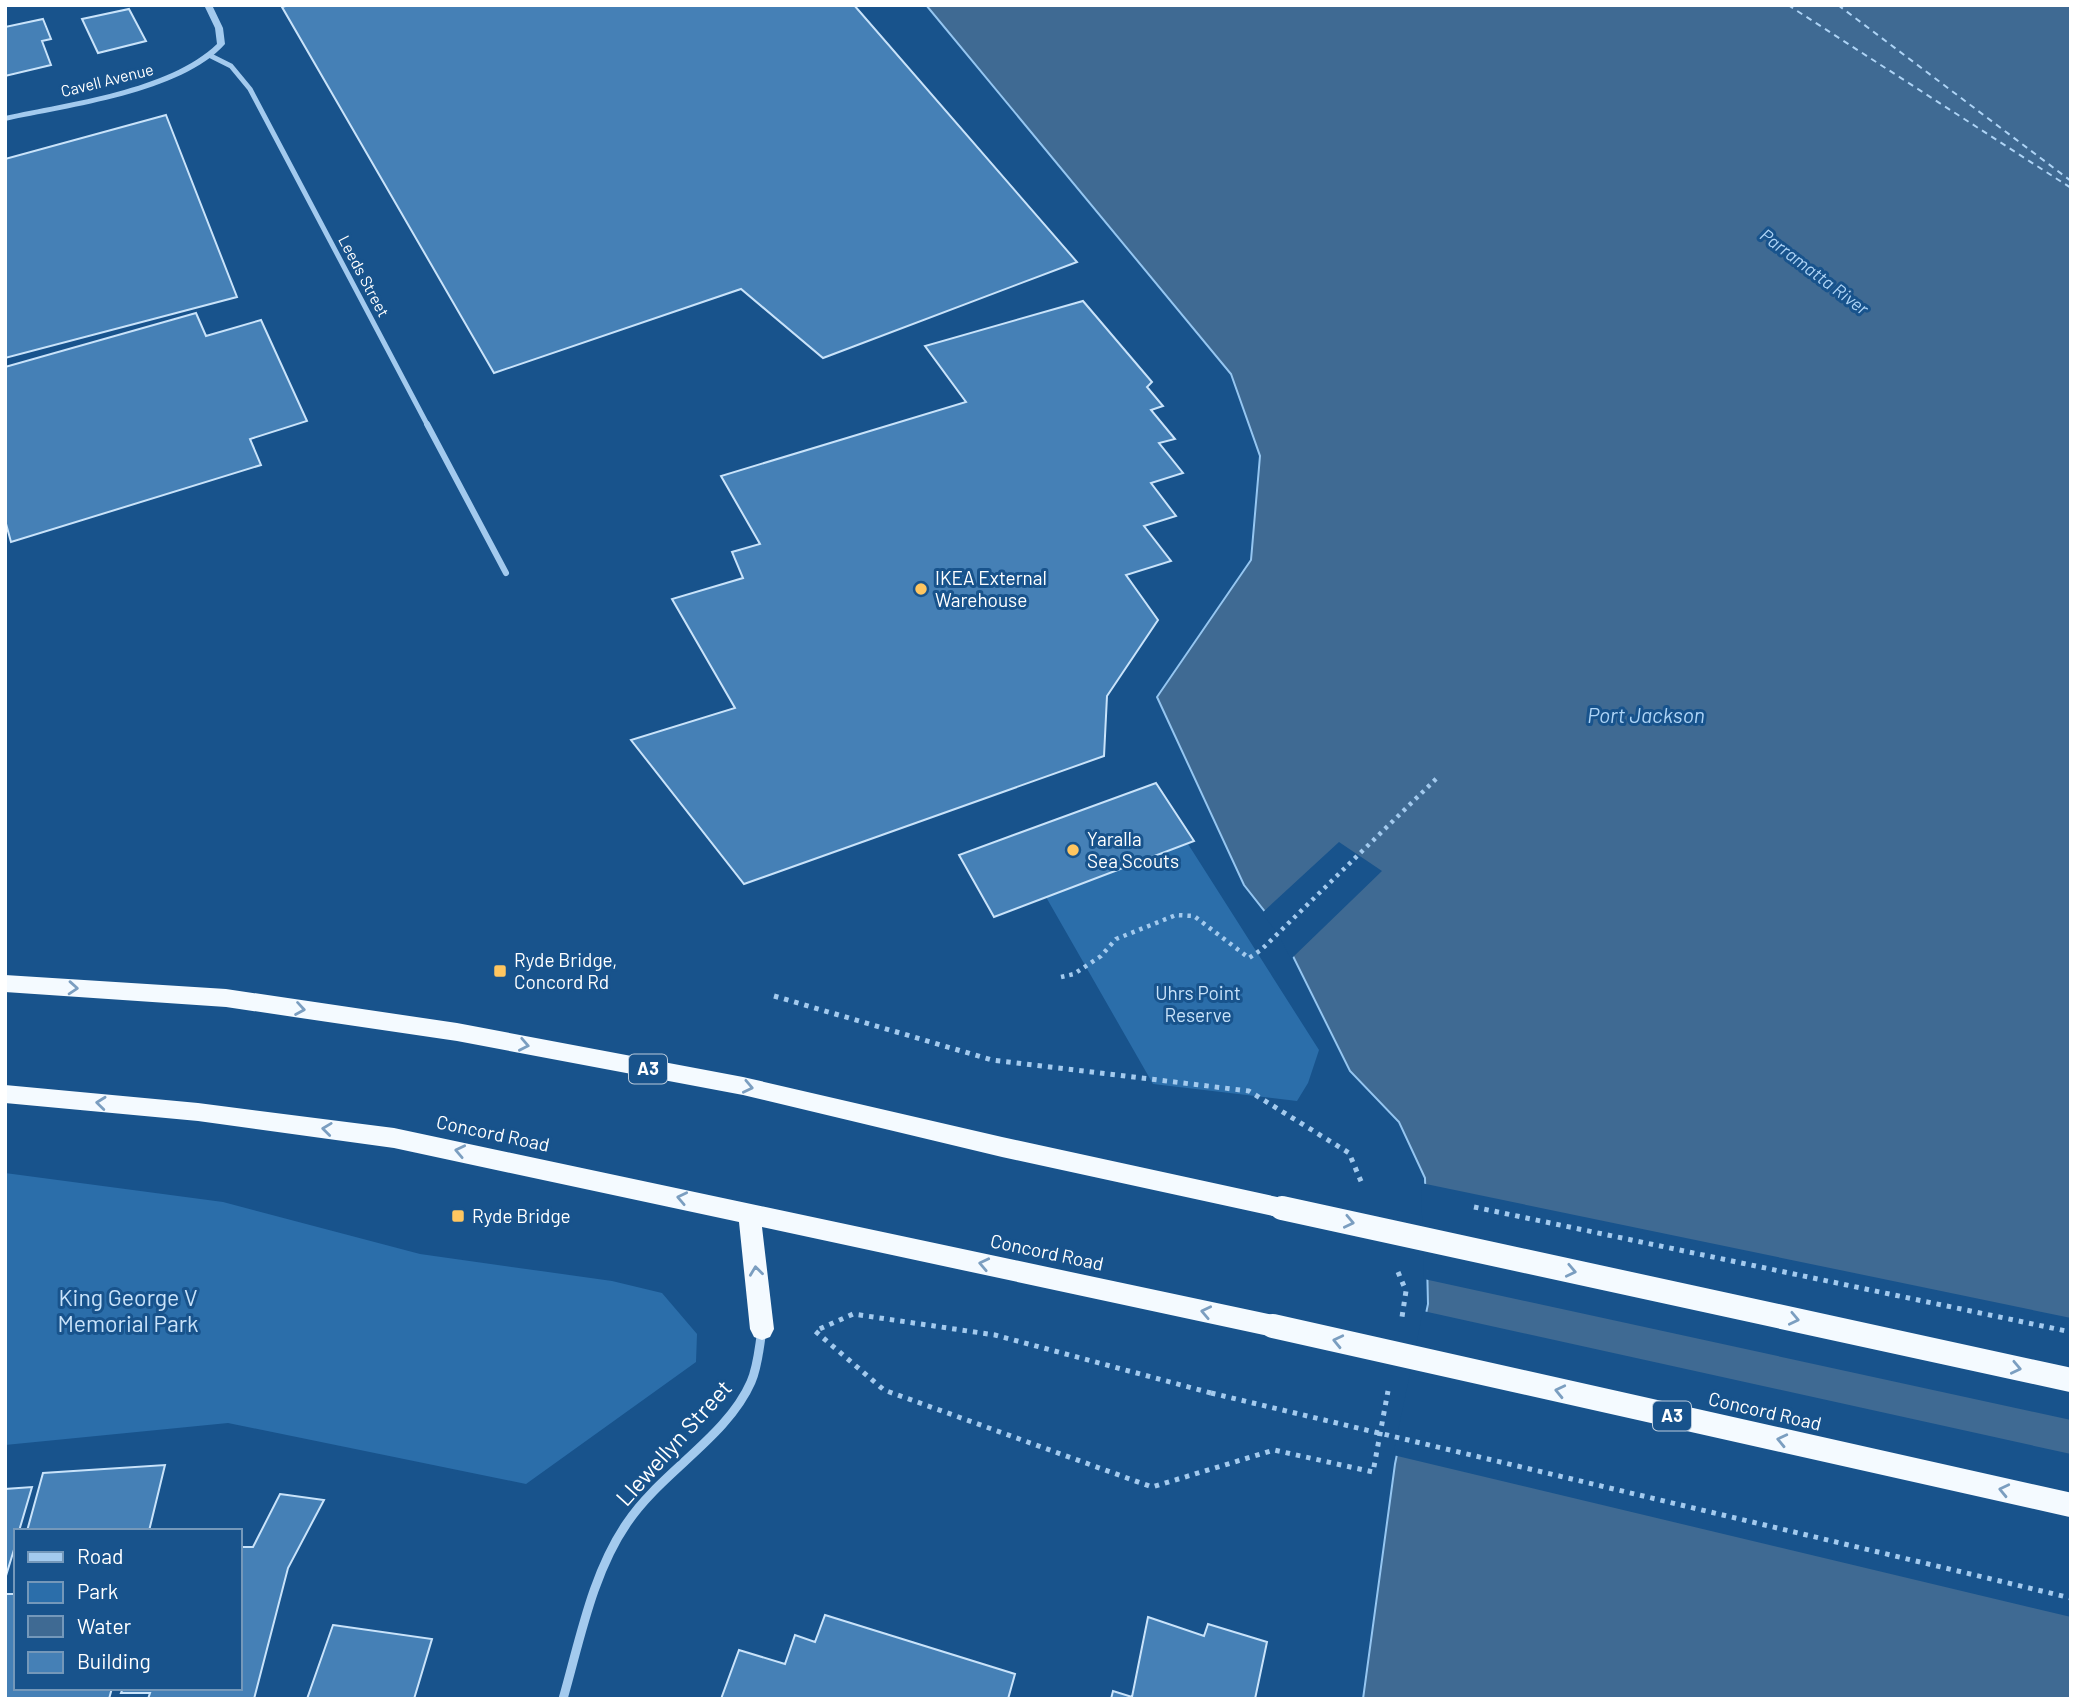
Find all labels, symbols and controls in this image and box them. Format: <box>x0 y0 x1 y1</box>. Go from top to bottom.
street label: Cavell Avenue <box>59 59 155 100</box>
water label: Parramatta River <box>1756 223 1874 320</box>
street label: Leeds Street <box>335 232 394 320</box>
place label: IKEA External Warehouse <box>935 566 1047 611</box>
marker: IKEA External Warehouse <box>913 581 929 597</box>
water label: Port Jackson <box>1587 702 1705 727</box>
place label: Yaralla Sea Scouts <box>1087 827 1179 872</box>
marker: Yaralla Sea Scouts <box>1065 842 1081 858</box>
place label: Ryde Bridge, Concord Rd <box>514 948 617 993</box>
marker: Ryde Bridge, Concord Rd <box>492 963 508 979</box>
one-way arrow <box>68 980 79 995</box>
park label: Uhrs Point Reserve <box>1155 981 1241 1026</box>
one-way arrow <box>294 1001 306 1016</box>
one-way arrow <box>518 1037 530 1052</box>
road number: A3 <box>629 1054 667 1084</box>
one-way arrow <box>742 1079 754 1094</box>
one-way arrow <box>95 1096 106 1111</box>
street label: Concord Road <box>434 1109 552 1156</box>
one-way arrow <box>321 1121 332 1136</box>
one-way arrow <box>454 1145 466 1160</box>
one-way arrow <box>676 1192 688 1207</box>
place label: Ryde Bridge <box>472 1204 571 1227</box>
marker: Ryde Bridge <box>450 1208 466 1224</box>
one-way arrow <box>1343 1214 1355 1229</box>
street label: Concord Road <box>988 1228 1106 1275</box>
one-way arrow <box>978 1257 990 1272</box>
one-way arrow <box>1565 1262 1577 1277</box>
one-way arrow <box>749 1265 764 1277</box>
park label: King George V Memorial Park <box>57 1283 199 1337</box>
one-way arrow <box>1200 1305 1212 1320</box>
one-way arrow <box>1787 1311 1799 1326</box>
one-way arrow <box>1332 1334 1344 1349</box>
one-way arrow <box>2010 1359 2022 1374</box>
street label: Llewellyn Street <box>609 1374 737 1511</box>
one-way arrow <box>1554 1384 1566 1399</box>
street label: Concord Road <box>1706 1386 1824 1435</box>
road number: A3 <box>1653 1401 1691 1430</box>
one-way arrow <box>1776 1434 1788 1449</box>
one-way arrow <box>1998 1484 2010 1498</box>
legend <box>14 1529 242 1690</box>
text: Road <box>77 1543 123 1568</box>
text: Park <box>77 1578 118 1603</box>
text: Water <box>77 1613 132 1638</box>
text: Building <box>77 1648 151 1673</box>

